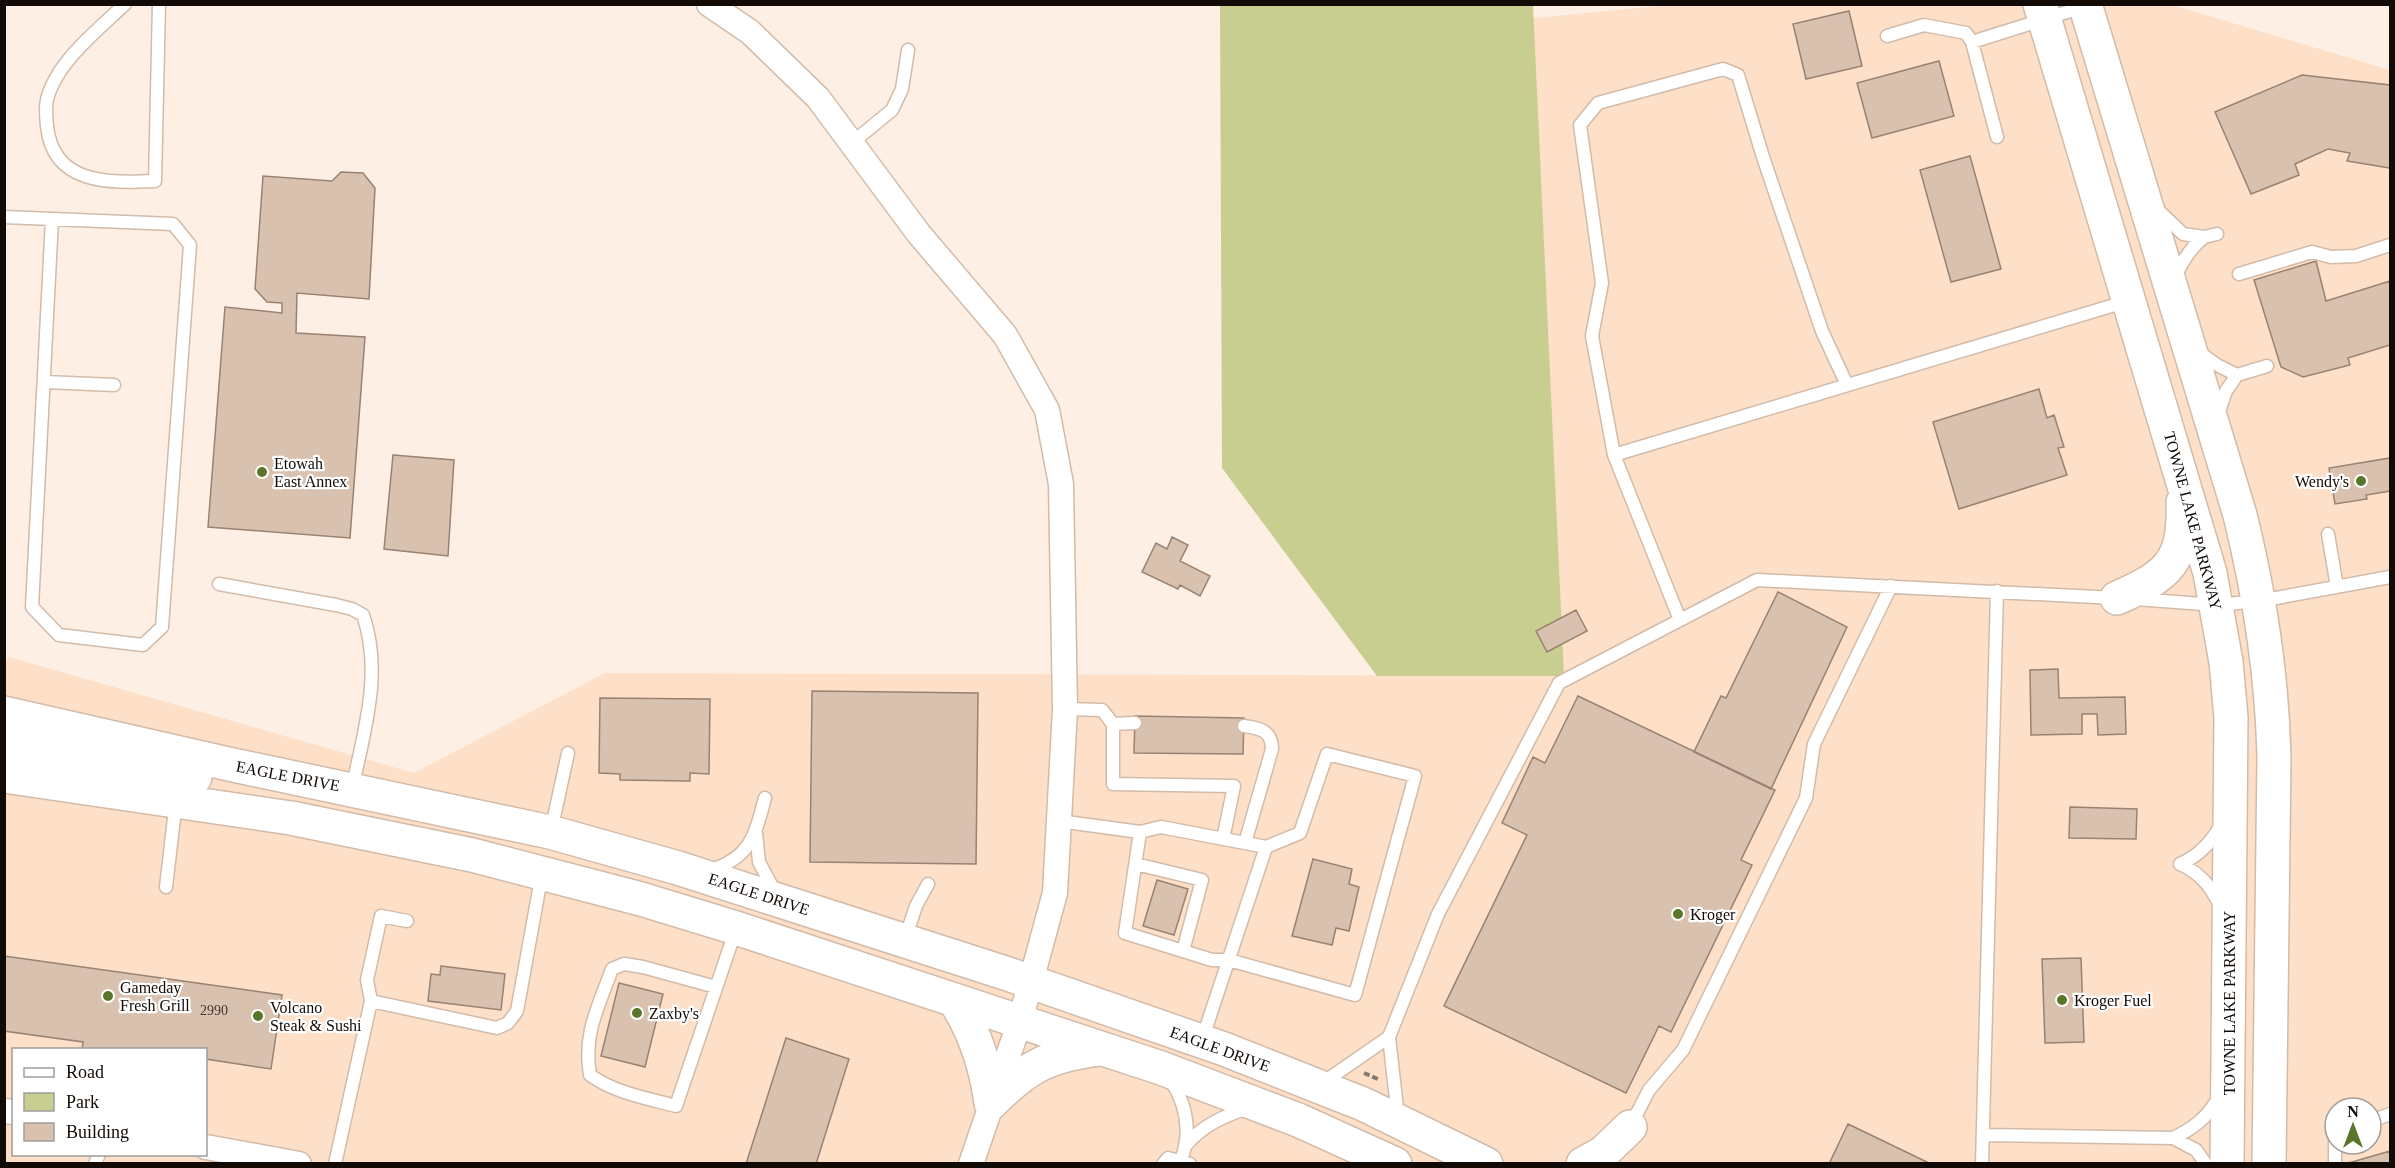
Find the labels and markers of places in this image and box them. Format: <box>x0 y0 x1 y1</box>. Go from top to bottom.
place label: Etowah East Annex <box>274 455 347 490</box>
marker: Etowah East Annex <box>255 465 269 479</box>
place label: Wendy's <box>2295 473 2349 491</box>
marker: Wendy's <box>2354 474 2368 488</box>
place label: Kroger <box>1690 906 1736 924</box>
marker: Kroger <box>1671 907 1685 921</box>
place label: Gameday Fresh Grill <box>120 979 190 1014</box>
marker: Gameday Fresh Grill <box>101 989 115 1003</box>
place label: Kroger Fuel <box>2074 992 2152 1010</box>
marker: Kroger Fuel <box>2055 993 2069 1007</box>
place label: Volcano Steak & Sushi <box>270 999 362 1034</box>
place label: Zaxby's <box>649 1005 699 1023</box>
marker: Zaxby's <box>630 1006 644 1020</box>
marker: Volcano Steak & Sushi <box>251 1009 265 1023</box>

